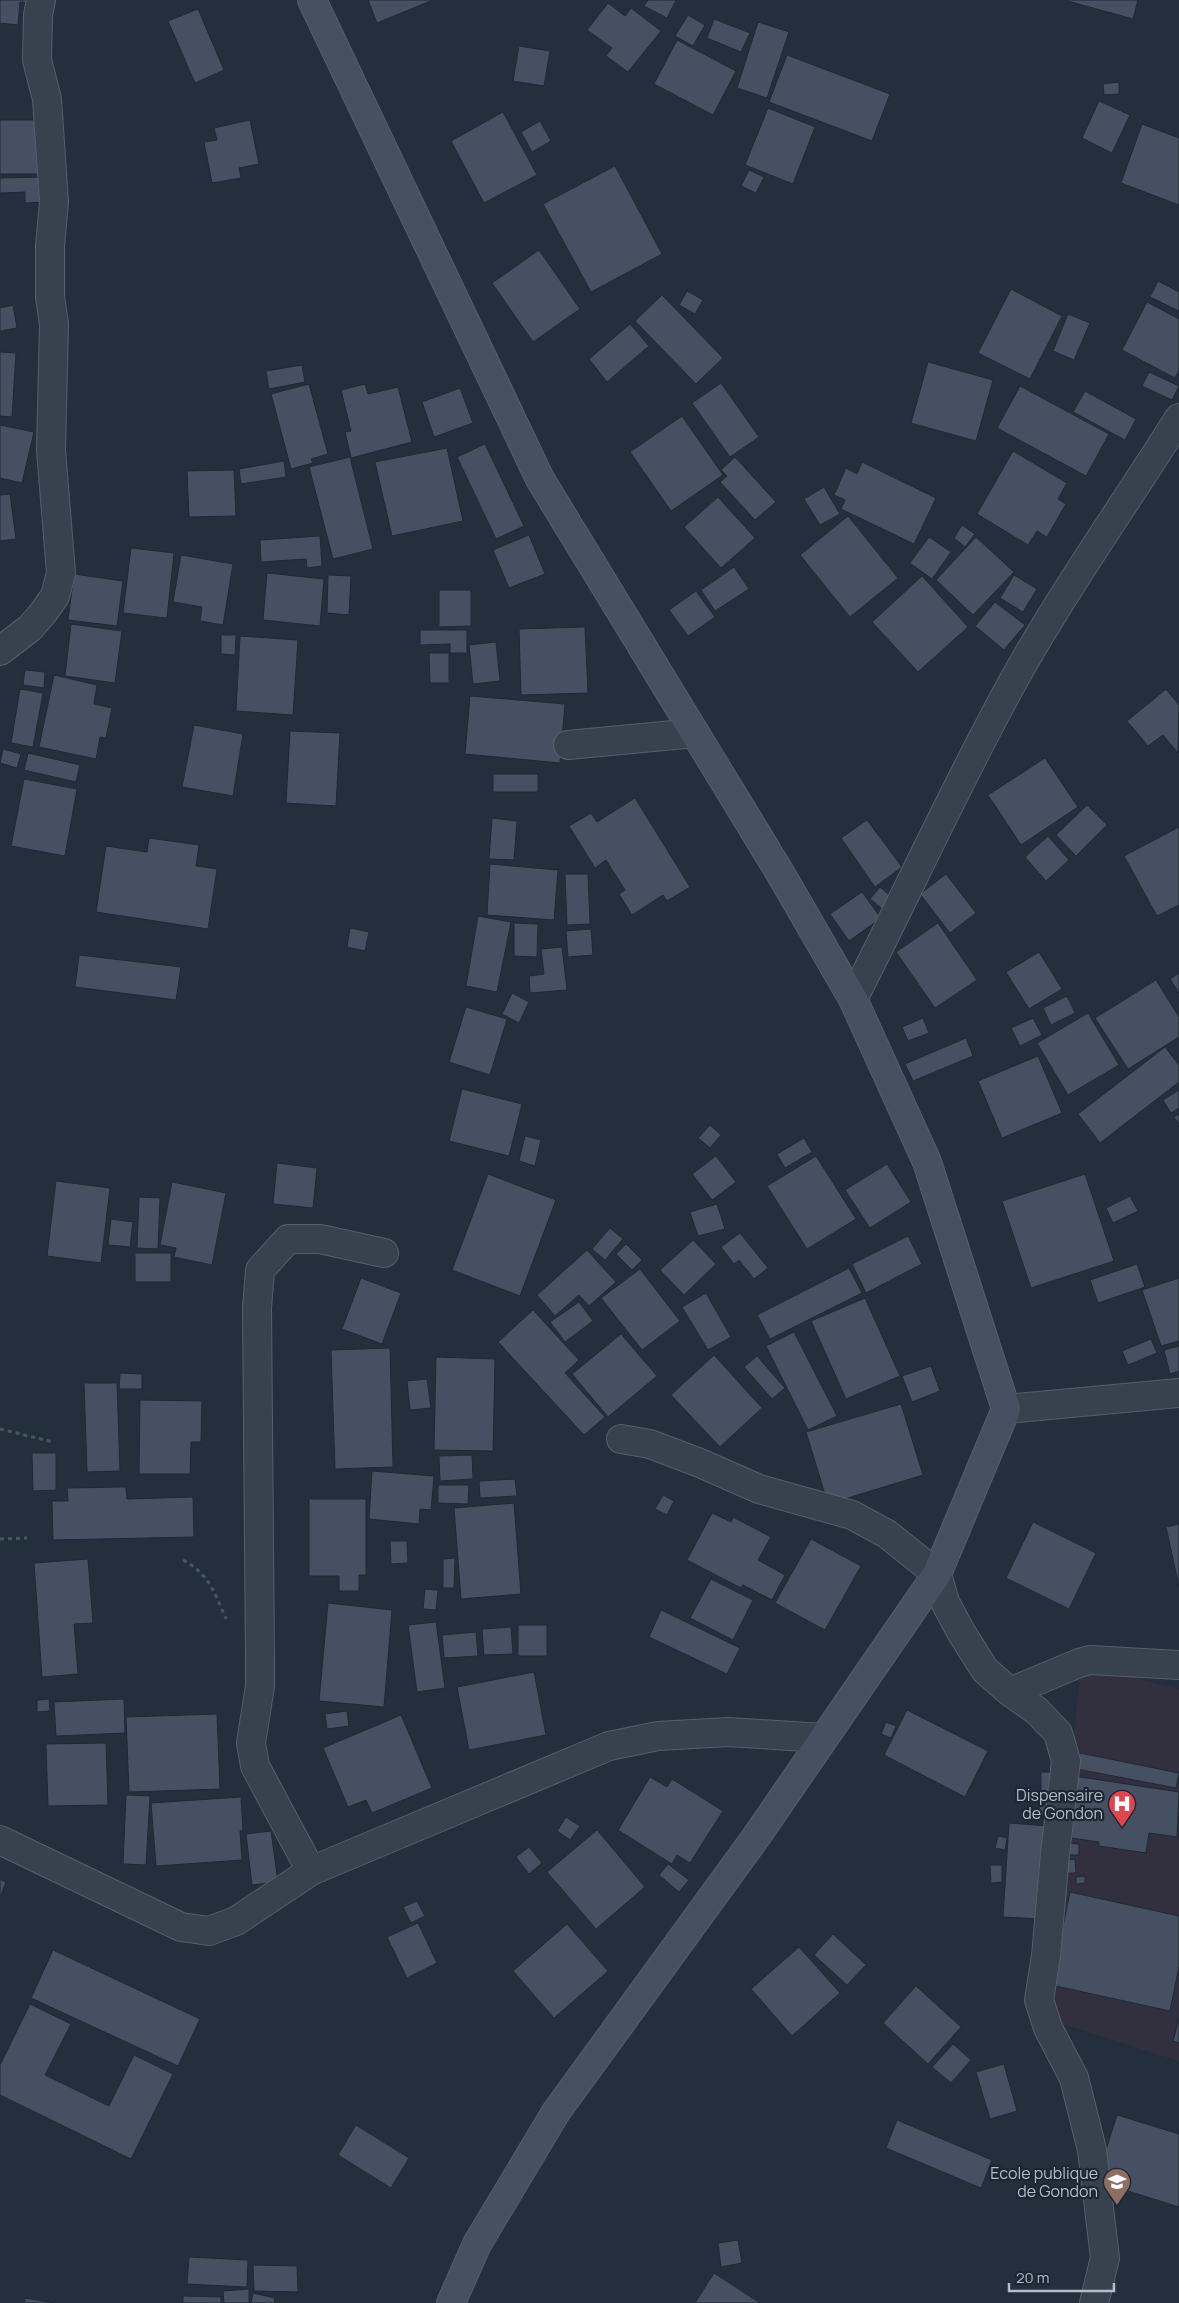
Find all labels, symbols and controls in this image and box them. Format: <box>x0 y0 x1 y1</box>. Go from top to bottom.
place label: Dispensaire de Gondon <box>1016 1784 1103 1824</box>
hospital icon: Dispensaire de Gondon <box>1107 1789 1137 1828</box>
place label: Ecole publique de Gondon <box>990 2162 1098 2202</box>
school or university icon: Ecole publique de Gondon <box>1102 2167 1132 2206</box>
scale bar <box>1009 2260 1114 2292</box>
text: 20 m <box>1016 2267 1049 2288</box>

